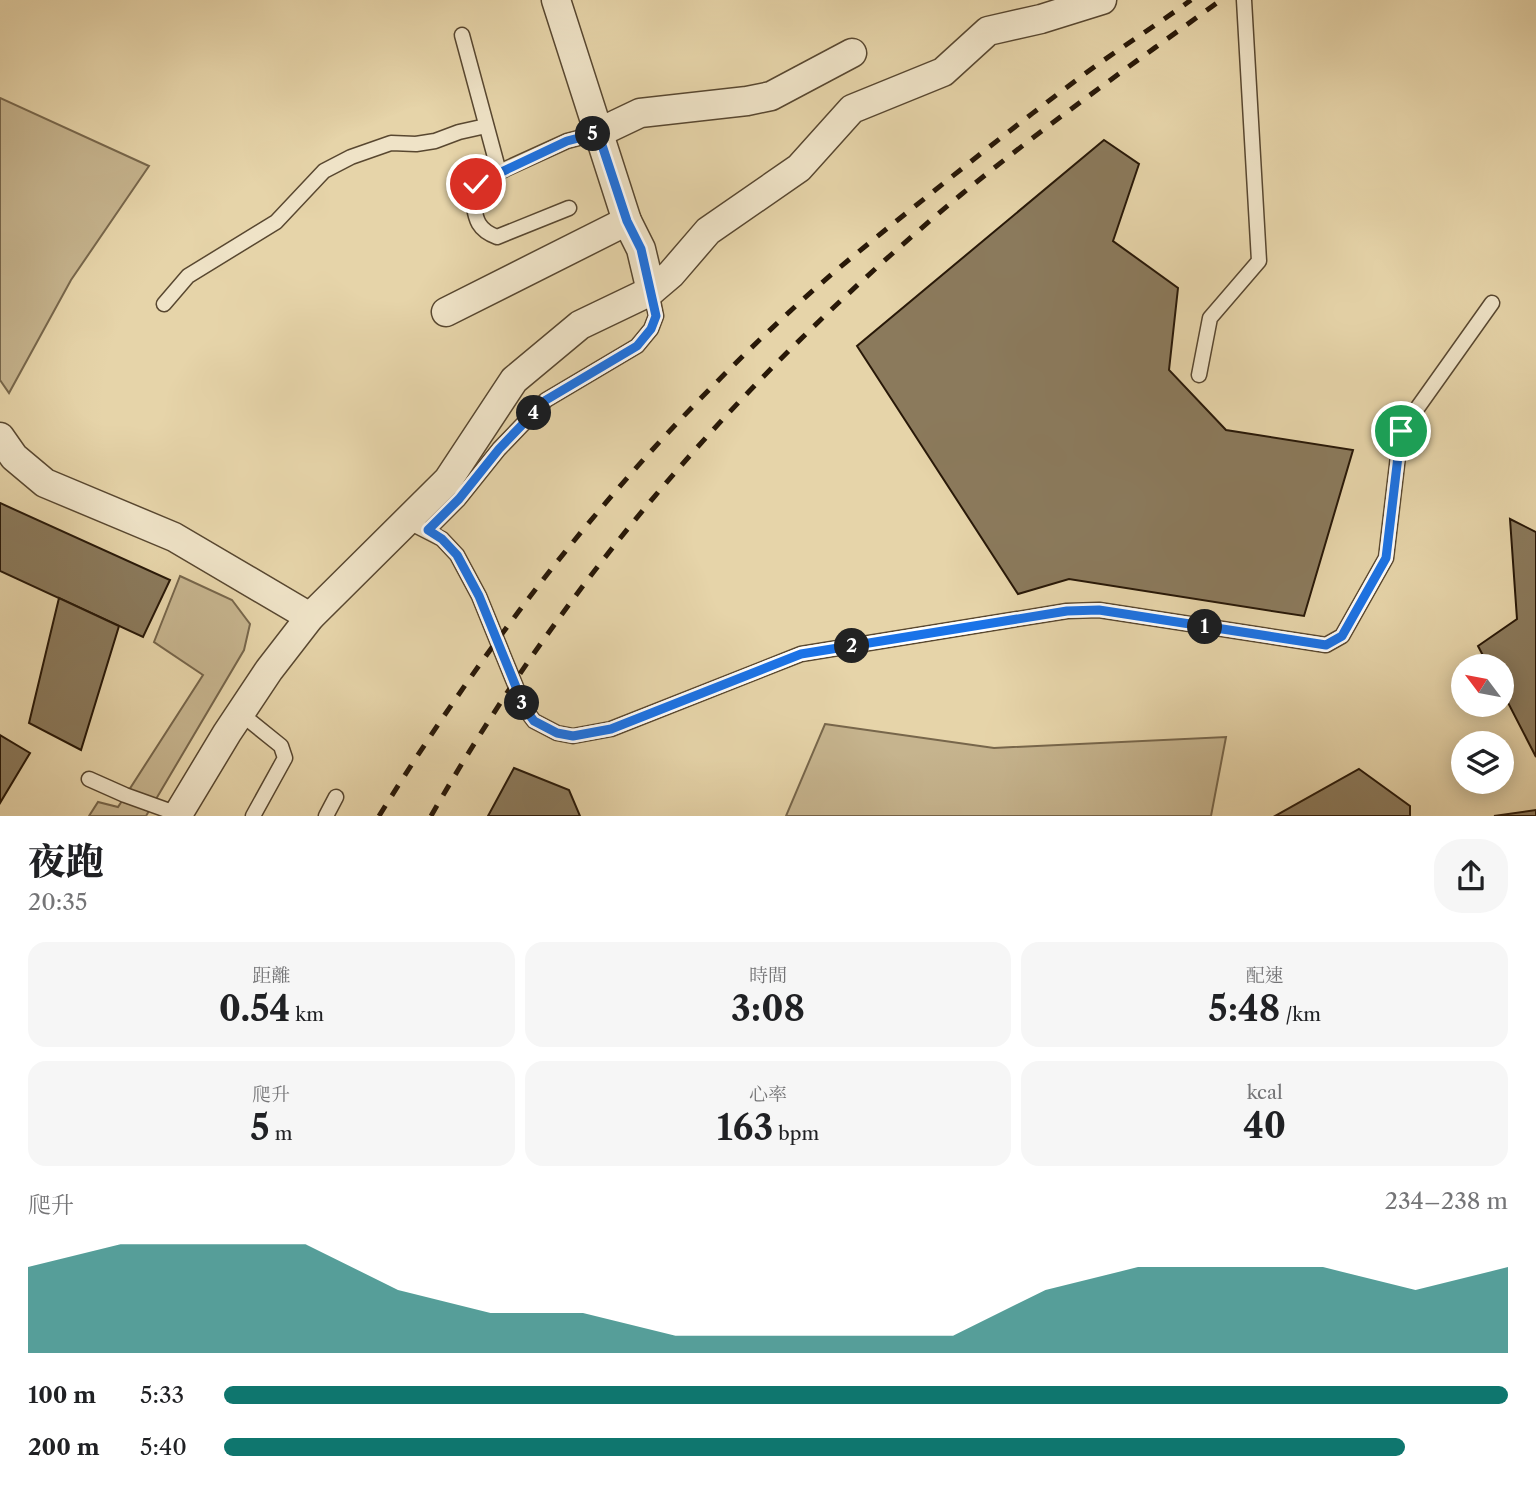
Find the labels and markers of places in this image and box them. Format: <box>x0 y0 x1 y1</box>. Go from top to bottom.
pin: 5 <box>576 116 610 152</box>
pin <box>446 154 506 214</box>
pin: 4 <box>516 396 552 430</box>
pin <box>1371 401 1431 461</box>
pin: 1 <box>1188 610 1222 644</box>
pin: 2 <box>834 628 870 664</box>
pin: 3 <box>504 686 540 720</box>

